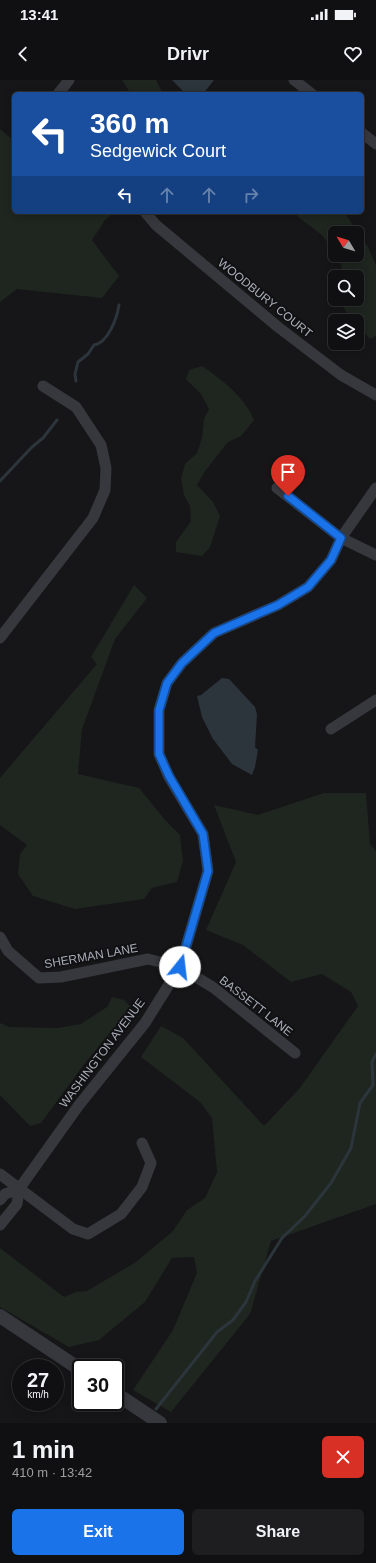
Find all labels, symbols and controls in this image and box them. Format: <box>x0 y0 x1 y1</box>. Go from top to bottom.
text: 13:41 <box>20 6 58 23</box>
icon: back <box>12 43 34 65</box>
icon: heart <box>342 43 364 65</box>
text: Drivr <box>167 44 209 64</box>
icon: left <box>24 108 76 160</box>
text: 360 m <box>90 108 169 139</box>
text: Sedgewick Court <box>90 141 226 161</box>
icon: left <box>114 184 136 206</box>
icon: ahead <box>156 184 178 206</box>
icon: ahead <box>198 184 220 206</box>
icon: right <box>240 184 262 206</box>
north arrow <box>328 226 364 262</box>
map controls <box>328 226 364 350</box>
street label: WOODBURY COURT <box>215 256 316 341</box>
button: search <box>328 270 364 306</box>
button: layers <box>328 314 364 350</box>
pin <box>271 455 305 496</box>
icon: arrive <box>277 461 299 483</box>
street label: SHERMAN LANE <box>43 941 139 971</box>
position arrow <box>159 946 201 988</box>
street label: BASSETT LANE <box>217 973 295 1039</box>
street label: WASHINGTON AVENUE <box>56 996 148 1110</box>
speed limit sign: 30 <box>72 1359 124 1411</box>
text: 27 <box>27 1369 49 1391</box>
text: km/h <box>27 1389 49 1400</box>
text: 1 min <box>12 1436 75 1463</box>
button: close <box>322 1436 364 1478</box>
text: 410 m · 13:42 <box>12 1465 92 1480</box>
button: Exit <box>12 1509 184 1555</box>
button: Share <box>192 1509 364 1555</box>

